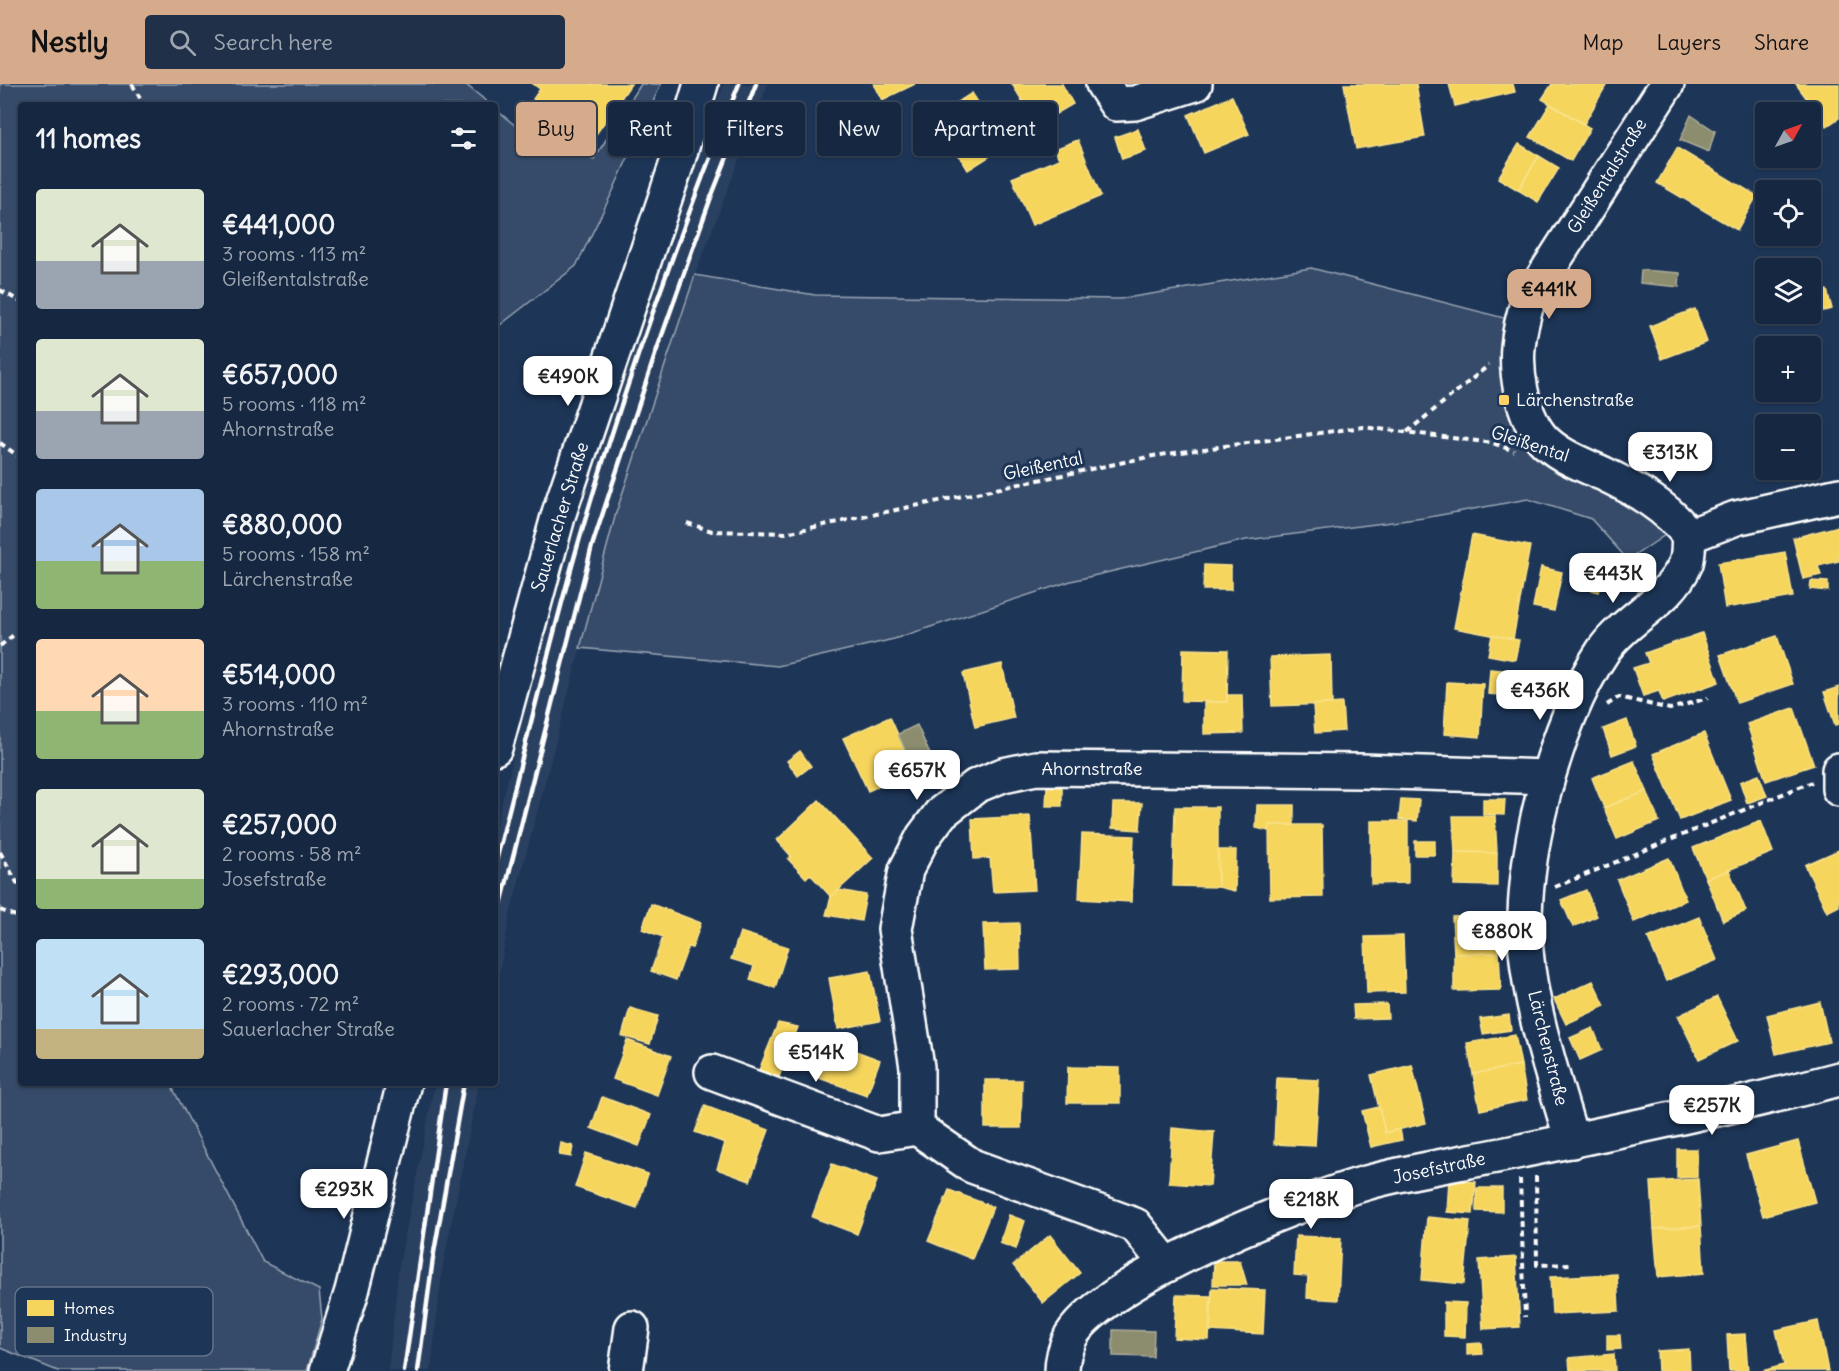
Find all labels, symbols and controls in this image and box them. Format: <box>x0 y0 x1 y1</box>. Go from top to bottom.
search box <box>145 15 565 69</box>
text: Nestly <box>30 24 109 60</box>
icon: search <box>166 26 199 59</box>
text: Search here <box>214 28 333 56</box>
text: Map <box>1583 29 1623 56</box>
text: Layers <box>1656 29 1721 56</box>
text: Share <box>1754 29 1809 56</box>
chip: Buy <box>516 102 596 156</box>
chip: Rent <box>608 102 693 156</box>
chip: Filters <box>705 102 805 156</box>
chip: New <box>817 102 901 156</box>
chip: Apartment <box>913 102 1057 156</box>
north arrow <box>1755 102 1821 168</box>
map controls <box>1755 102 1821 480</box>
street label: Gleißentalstraße <box>1562 114 1651 238</box>
text: 11 homes <box>36 122 141 155</box>
icon: filters <box>447 122 480 155</box>
button: locate <box>1755 180 1821 246</box>
text: €441,000 <box>222 208 335 241</box>
icon: home <box>84 213 156 285</box>
text: 3 rooms · 113 m² <box>222 241 366 266</box>
button: layers <box>1755 258 1821 324</box>
text: Gleißentalstraße <box>222 266 369 291</box>
pin: €441K <box>1507 269 1591 320</box>
text: €441K <box>1521 276 1577 301</box>
button: + <box>1755 336 1821 402</box>
pin: €490K <box>526 356 610 407</box>
text: €657,000 <box>222 358 338 391</box>
icon: home <box>84 363 156 435</box>
text: €490K <box>537 363 599 388</box>
place label: Lärchenstraße <box>1516 388 1634 411</box>
text: 5 rooms · 118 m² <box>222 391 367 416</box>
marker: Lärchenstraße <box>1497 393 1511 407</box>
button: − <box>1755 414 1821 480</box>
text: Ahornstraße <box>222 416 334 441</box>
street label: Gleißental <box>1488 420 1572 467</box>
pin: €313K <box>1628 432 1712 483</box>
street label: Sauerlacher Straße <box>526 439 593 595</box>
text: €313K <box>1642 439 1698 464</box>
street label: Gleißental <box>1001 446 1085 485</box>
text: €880,000 <box>222 508 343 541</box>
icon: home <box>84 513 156 585</box>
text: 5 rooms · 158 m² <box>222 541 370 566</box>
pin: €443K <box>1571 553 1655 604</box>
text: €443K <box>1583 560 1643 585</box>
text: Lärchenstraße <box>222 566 353 591</box>
text: €514,000 <box>222 658 336 691</box>
icon: home <box>84 663 156 735</box>
pin: €436K <box>1498 670 1582 721</box>
text: €436K <box>1510 677 1570 702</box>
text: 3 rooms · 110 m² <box>222 691 368 716</box>
text: Ahornstraße <box>222 716 334 741</box>
pin: €657K <box>875 750 959 801</box>
text: €657K <box>888 757 946 782</box>
street label: Ahornstraße <box>1042 757 1143 780</box>
text: €257,000 <box>222 808 337 841</box>
icon: home <box>84 813 156 885</box>
text: 2 rooms · 58 m² <box>222 841 362 866</box>
text: Josefstraße <box>222 866 327 891</box>
pin: €880K <box>1460 911 1544 962</box>
text: €880K <box>1471 918 1533 943</box>
text: €293,000 <box>222 958 339 991</box>
icon: home <box>84 963 156 1035</box>
street label: Lärchenstraße <box>1523 988 1574 1108</box>
text: 2 rooms · 72 m² <box>222 991 359 1016</box>
text: Sauerlacher Straße <box>222 1016 395 1041</box>
pin: €514K <box>774 1032 858 1083</box>
text: €514K <box>788 1039 844 1064</box>
pin: €257K <box>1670 1085 1754 1136</box>
text: €257K <box>1683 1092 1741 1117</box>
street label: Josefstraße <box>1390 1146 1487 1189</box>
pin: €293K <box>302 1169 386 1220</box>
text: €293K <box>314 1176 374 1201</box>
pin: €218K <box>1269 1179 1353 1230</box>
text: €218K <box>1283 1186 1339 1211</box>
legend <box>15 1287 213 1356</box>
text: Homes <box>64 1298 114 1318</box>
text: Industry <box>64 1325 127 1345</box>

